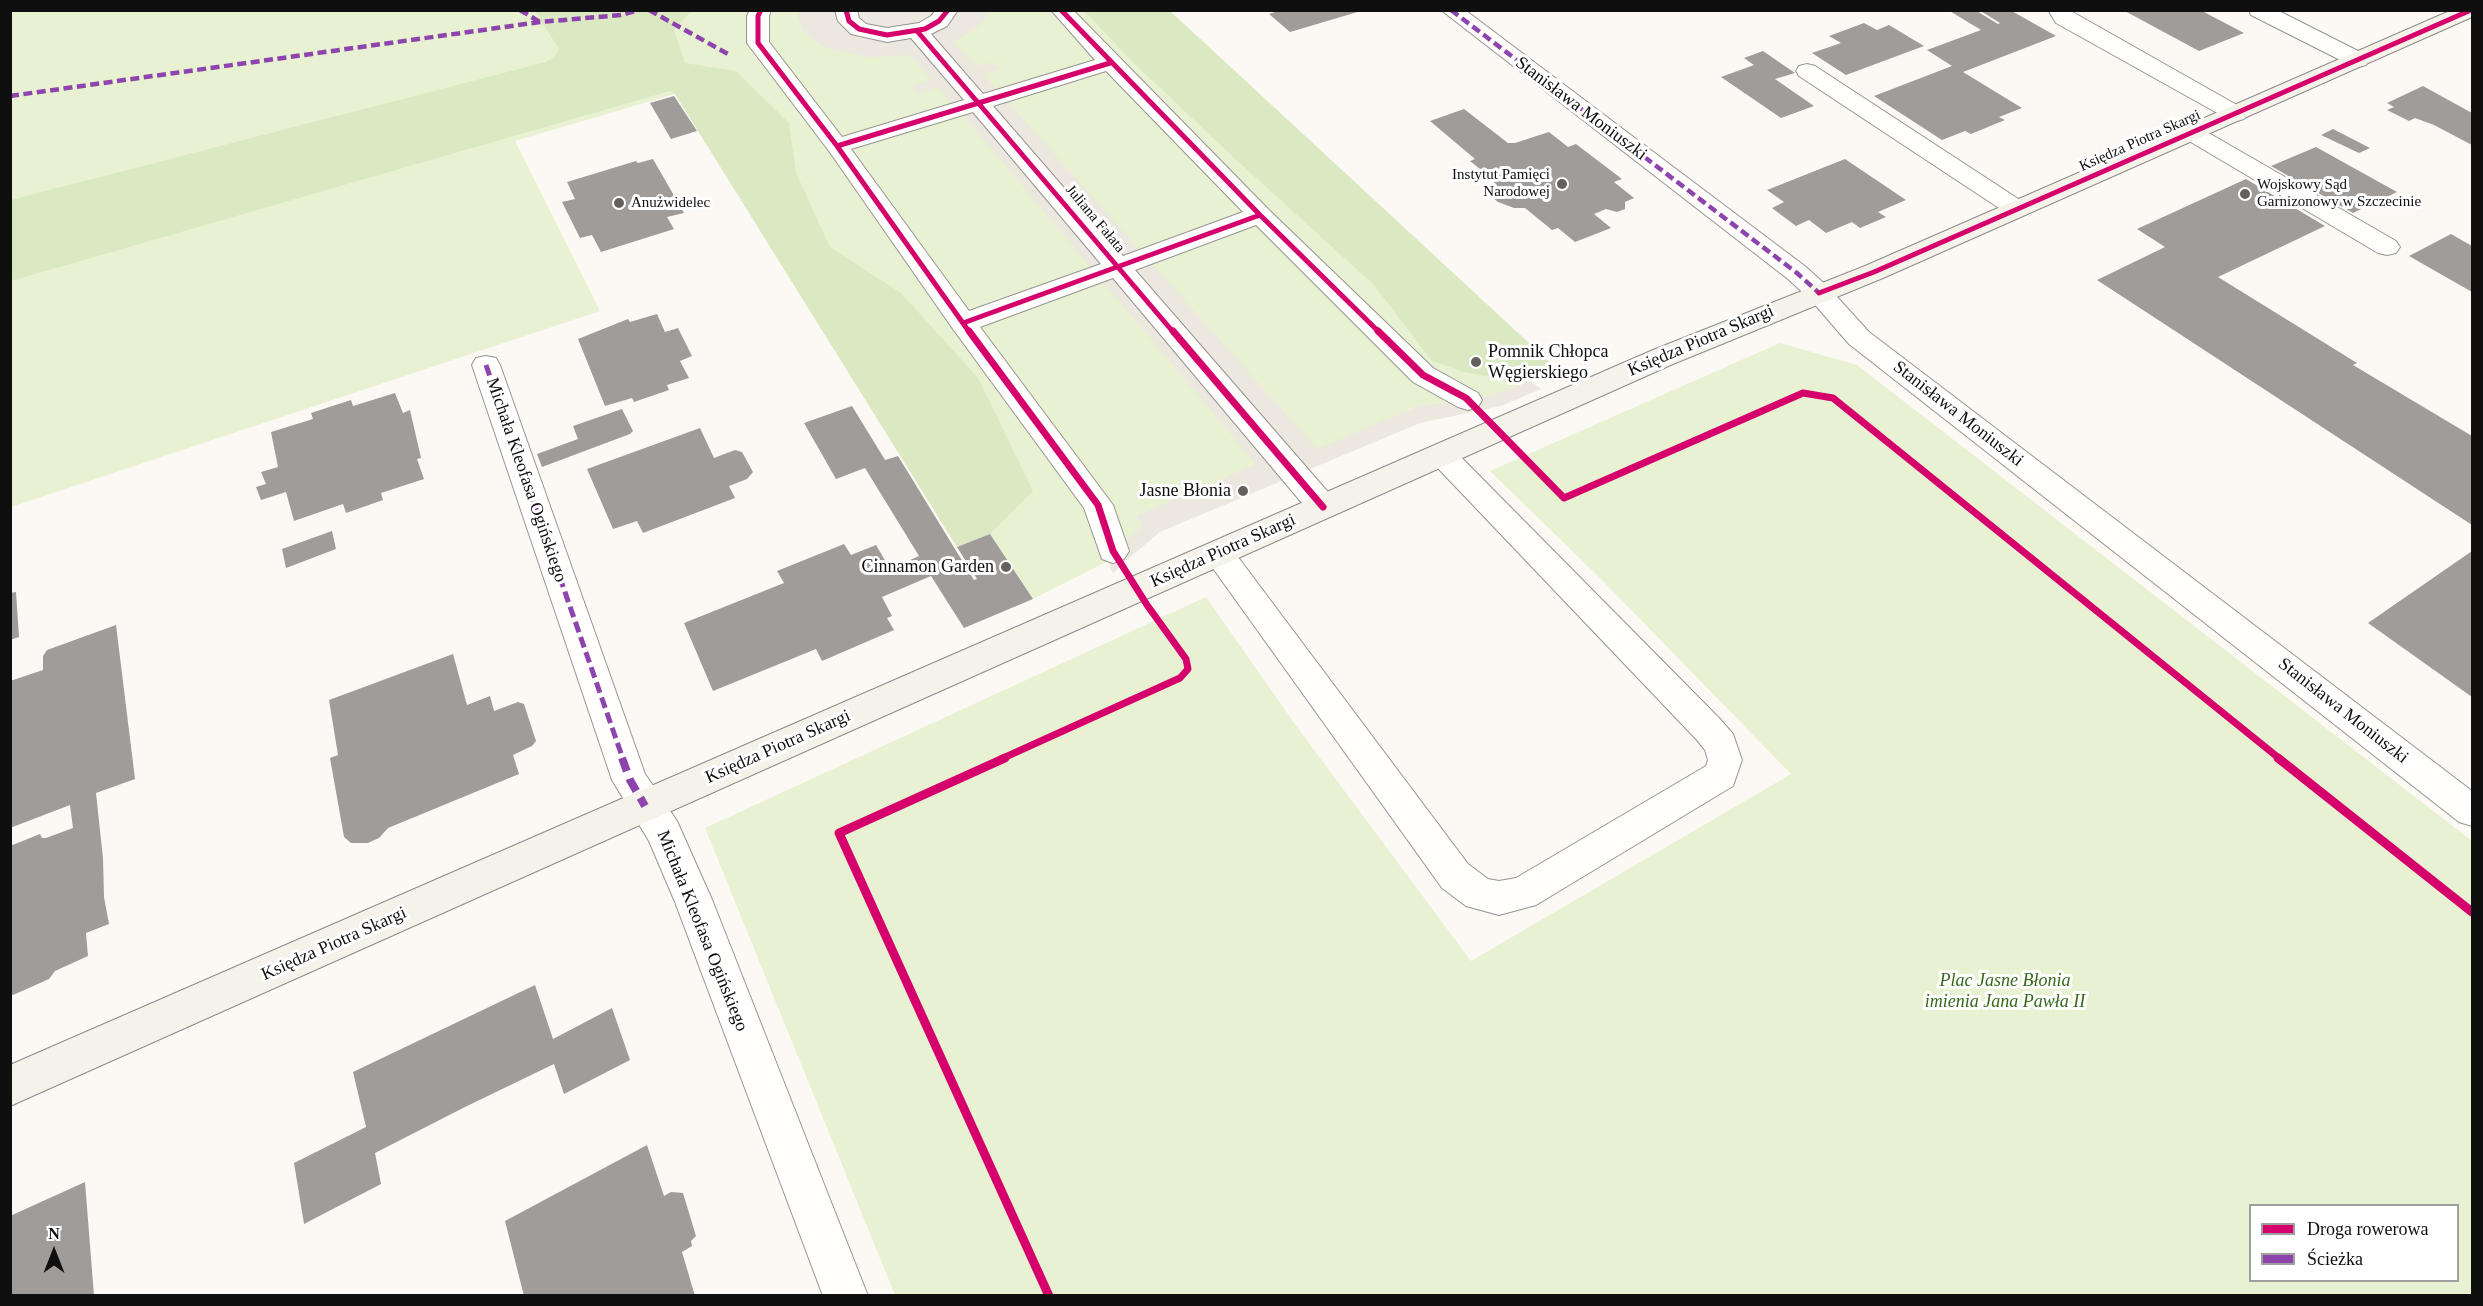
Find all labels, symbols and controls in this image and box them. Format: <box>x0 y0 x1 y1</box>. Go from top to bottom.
street label: Stanisława Moniuszki <box>1511 52 1651 166</box>
street label: Księdza Piotra Skargi <box>2077 106 2203 176</box>
place label: Instytut Pamięci Narodowej <box>1452 166 1550 201</box>
place label: Wojskowy Sąd Garnizonowy w Szczecinie <box>2257 176 2421 211</box>
marker: Instytut Pamięci Narodowej <box>1555 177 1569 191</box>
street label: Juliana Fałata <box>1061 181 1129 257</box>
marker: Wojskowy Sąd Garnizonowy w Szczecinie <box>2238 187 2252 201</box>
place label: Anużwidelec <box>631 194 710 212</box>
marker: Anużwidelec <box>612 196 626 210</box>
street label: Księdza Piotra Skargi <box>1625 300 1777 382</box>
place label: Pomnik Chłopca Węgierskiego <box>1488 341 1608 384</box>
marker: Pomnik Chłopca Węgierskiego <box>1469 355 1483 369</box>
street label: Stanisława Moniuszki <box>1889 356 2027 472</box>
street label: Michała Kleofasa Ogińskiego <box>481 375 571 585</box>
place label: Jasne Błonia <box>1140 480 1231 502</box>
marker: Jasne Błonia <box>1236 484 1250 498</box>
street label: Księdza Piotra Skargi <box>1147 509 1299 593</box>
place label: Cinnamon Garden <box>862 556 994 578</box>
marker: Cinnamon Garden <box>999 560 1013 574</box>
street label: Stanisława Moniuszki <box>2274 653 2412 769</box>
street label: Księdza Piotra Skargi <box>702 705 854 789</box>
street label: Michała Kleofasa Ogińskiego <box>652 827 752 1035</box>
street label: Księdza Piotra Skargi <box>258 902 410 986</box>
park label: Plac Jasne Błonia imienia Jana Pawła II <box>1925 970 2085 1012</box>
legend <box>2249 1204 2459 1282</box>
text: Droga rowerowa <box>2307 1219 2428 1239</box>
north arrow <box>24 1222 84 1282</box>
text: N <box>48 1225 60 1242</box>
text: Ścieżka <box>2307 1249 2363 1269</box>

